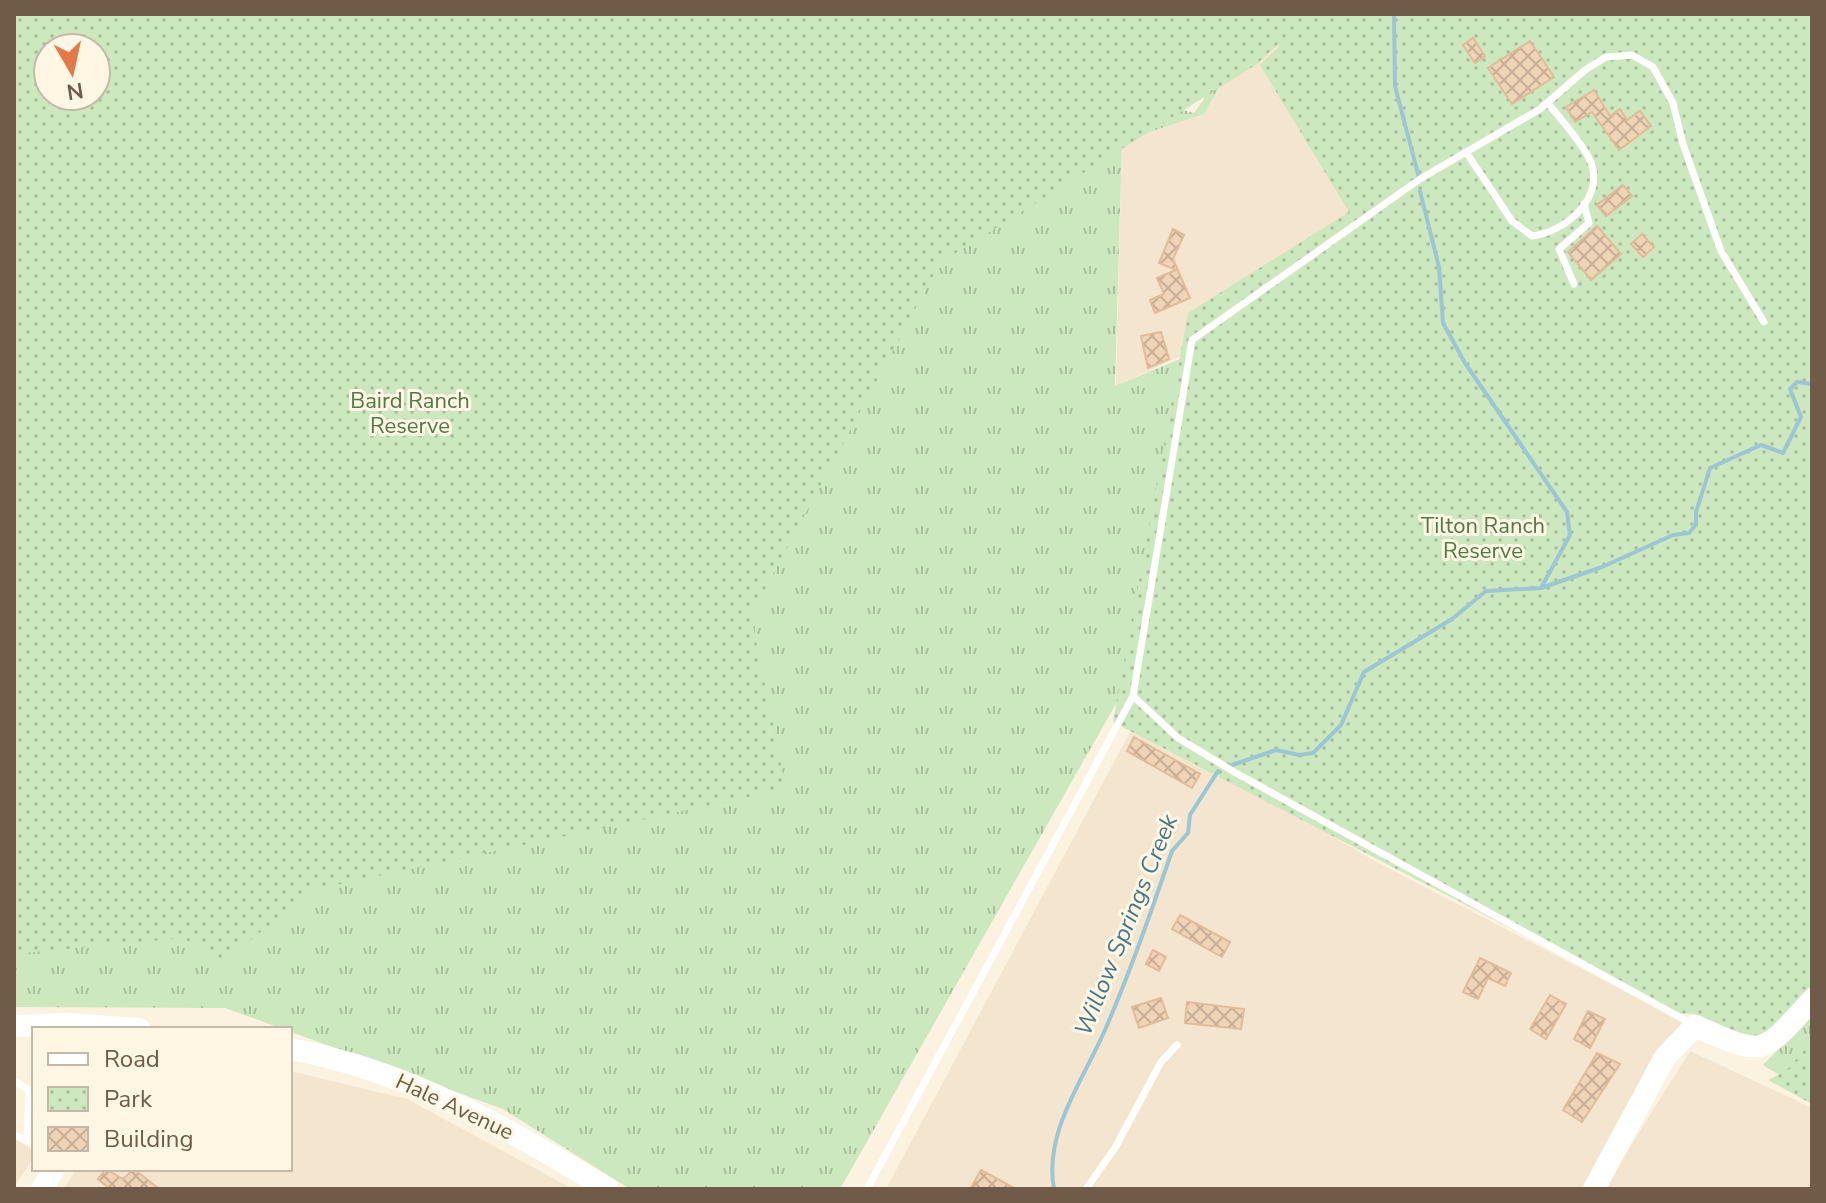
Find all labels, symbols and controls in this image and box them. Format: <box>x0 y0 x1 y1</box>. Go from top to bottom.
north arrow <box>32 32 112 112</box>
text: N <box>64 75 85 107</box>
park label: Baird Ranch Reserve <box>350 386 470 441</box>
park label: Tilton Ranch Reserve <box>1421 511 1545 566</box>
water label: Willow Springs Creek <box>1067 809 1185 1040</box>
legend <box>32 1027 292 1171</box>
text: Road <box>104 1043 160 1075</box>
street label: Hale Avenue <box>391 1066 518 1147</box>
text: Park <box>104 1083 153 1115</box>
text: Building <box>104 1123 194 1155</box>

